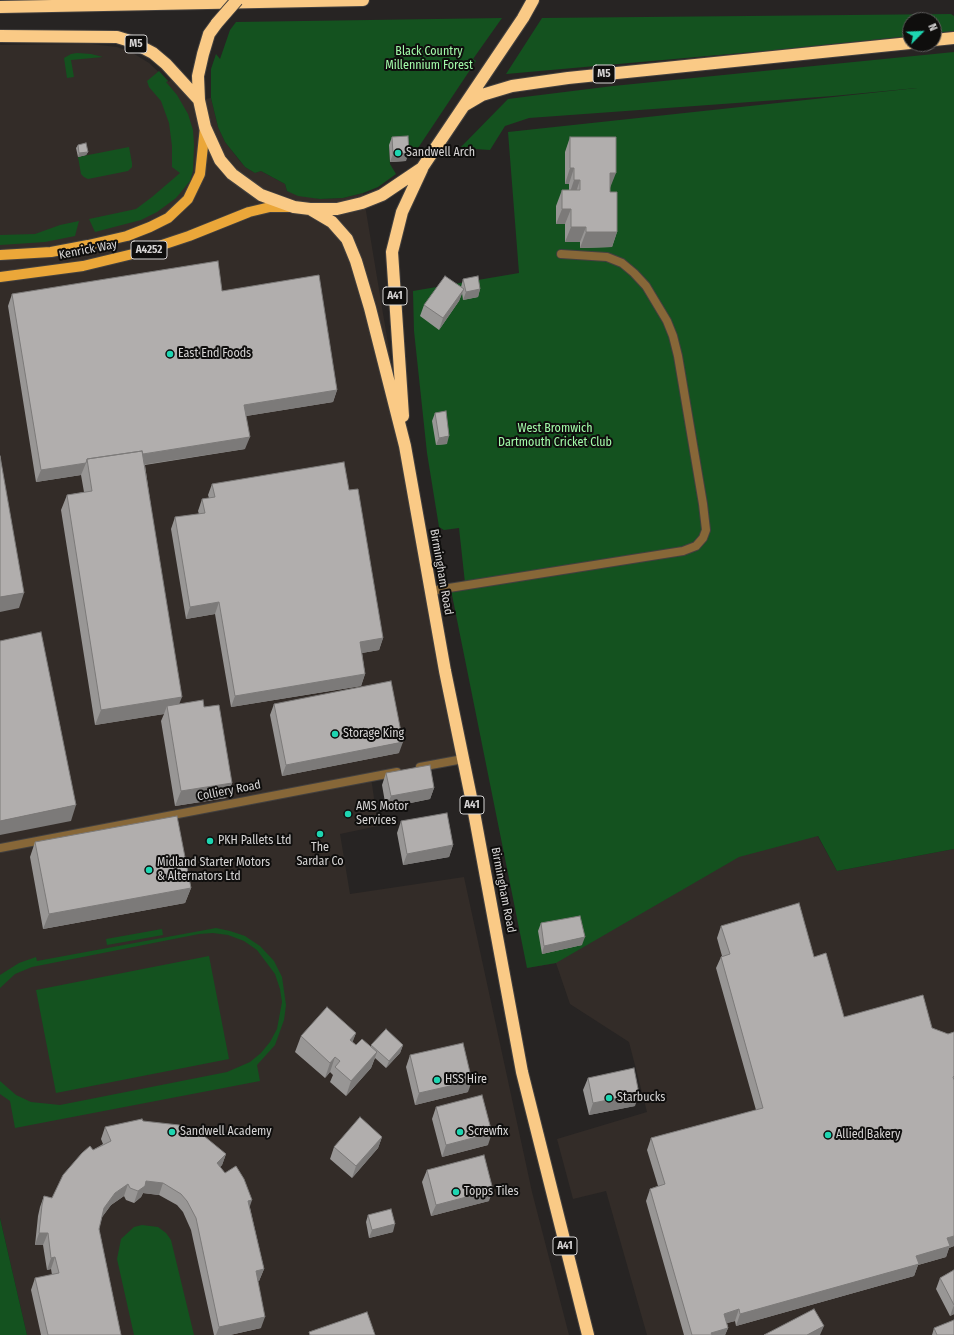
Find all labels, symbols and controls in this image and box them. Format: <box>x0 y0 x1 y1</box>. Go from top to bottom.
north arrow <box>902 12 942 52</box>
text: N <box>925 22 940 33</box>
road number: M5 <box>125 35 147 53</box>
park label: Black Country Millennium Forest <box>385 45 473 73</box>
road number: M5 <box>593 65 615 83</box>
place label: Sandwell Arch <box>406 146 475 160</box>
marker: Sandwell Arch <box>393 148 403 158</box>
street label: Kenrick Way <box>58 237 118 263</box>
road number: A4252 <box>131 241 167 259</box>
road number: A41 <box>383 287 407 305</box>
place label: East End Foods <box>178 347 251 361</box>
marker: East End Foods <box>165 349 175 359</box>
park label: West Bromwich Dartmouth Cricket Club <box>498 422 612 450</box>
street label: Birmingham Road <box>426 528 456 616</box>
place label: Storage King <box>343 727 404 741</box>
marker: Storage King <box>330 729 340 739</box>
street label: Colliery Road <box>196 778 262 804</box>
road number: A41 <box>460 796 484 814</box>
place label: AMS Motor Services <box>356 800 409 828</box>
marker: AMS Motor Services <box>343 809 353 819</box>
marker: The Sardar Co <box>315 829 325 839</box>
place label: PKH Pallets Ltd <box>218 834 291 848</box>
marker: PKH Pallets Ltd <box>205 836 215 846</box>
place label: The Sardar Co <box>296 841 344 869</box>
street label: Birmingham Road <box>488 846 518 934</box>
place label: Midland Starter Motors & Alternators Ltd <box>157 856 270 884</box>
marker: Midland Starter Motors & Alternators Ltd <box>144 865 154 875</box>
place label: HSS Hire <box>445 1073 487 1087</box>
marker: HSS Hire <box>432 1075 442 1085</box>
place label: Starbucks <box>617 1091 665 1105</box>
marker: Starbucks <box>604 1093 614 1103</box>
place label: Sandwell Academy <box>180 1125 272 1139</box>
place label: Screwfix <box>468 1125 508 1139</box>
marker: Sandwell Academy <box>167 1127 177 1137</box>
marker: Screwfix <box>455 1127 465 1137</box>
place label: Allied Bakery <box>836 1128 900 1142</box>
marker: Allied Bakery <box>823 1130 833 1140</box>
place label: Topps Tiles <box>464 1185 519 1199</box>
marker: Topps Tiles <box>451 1187 461 1197</box>
road number: A41 <box>553 1237 577 1255</box>

